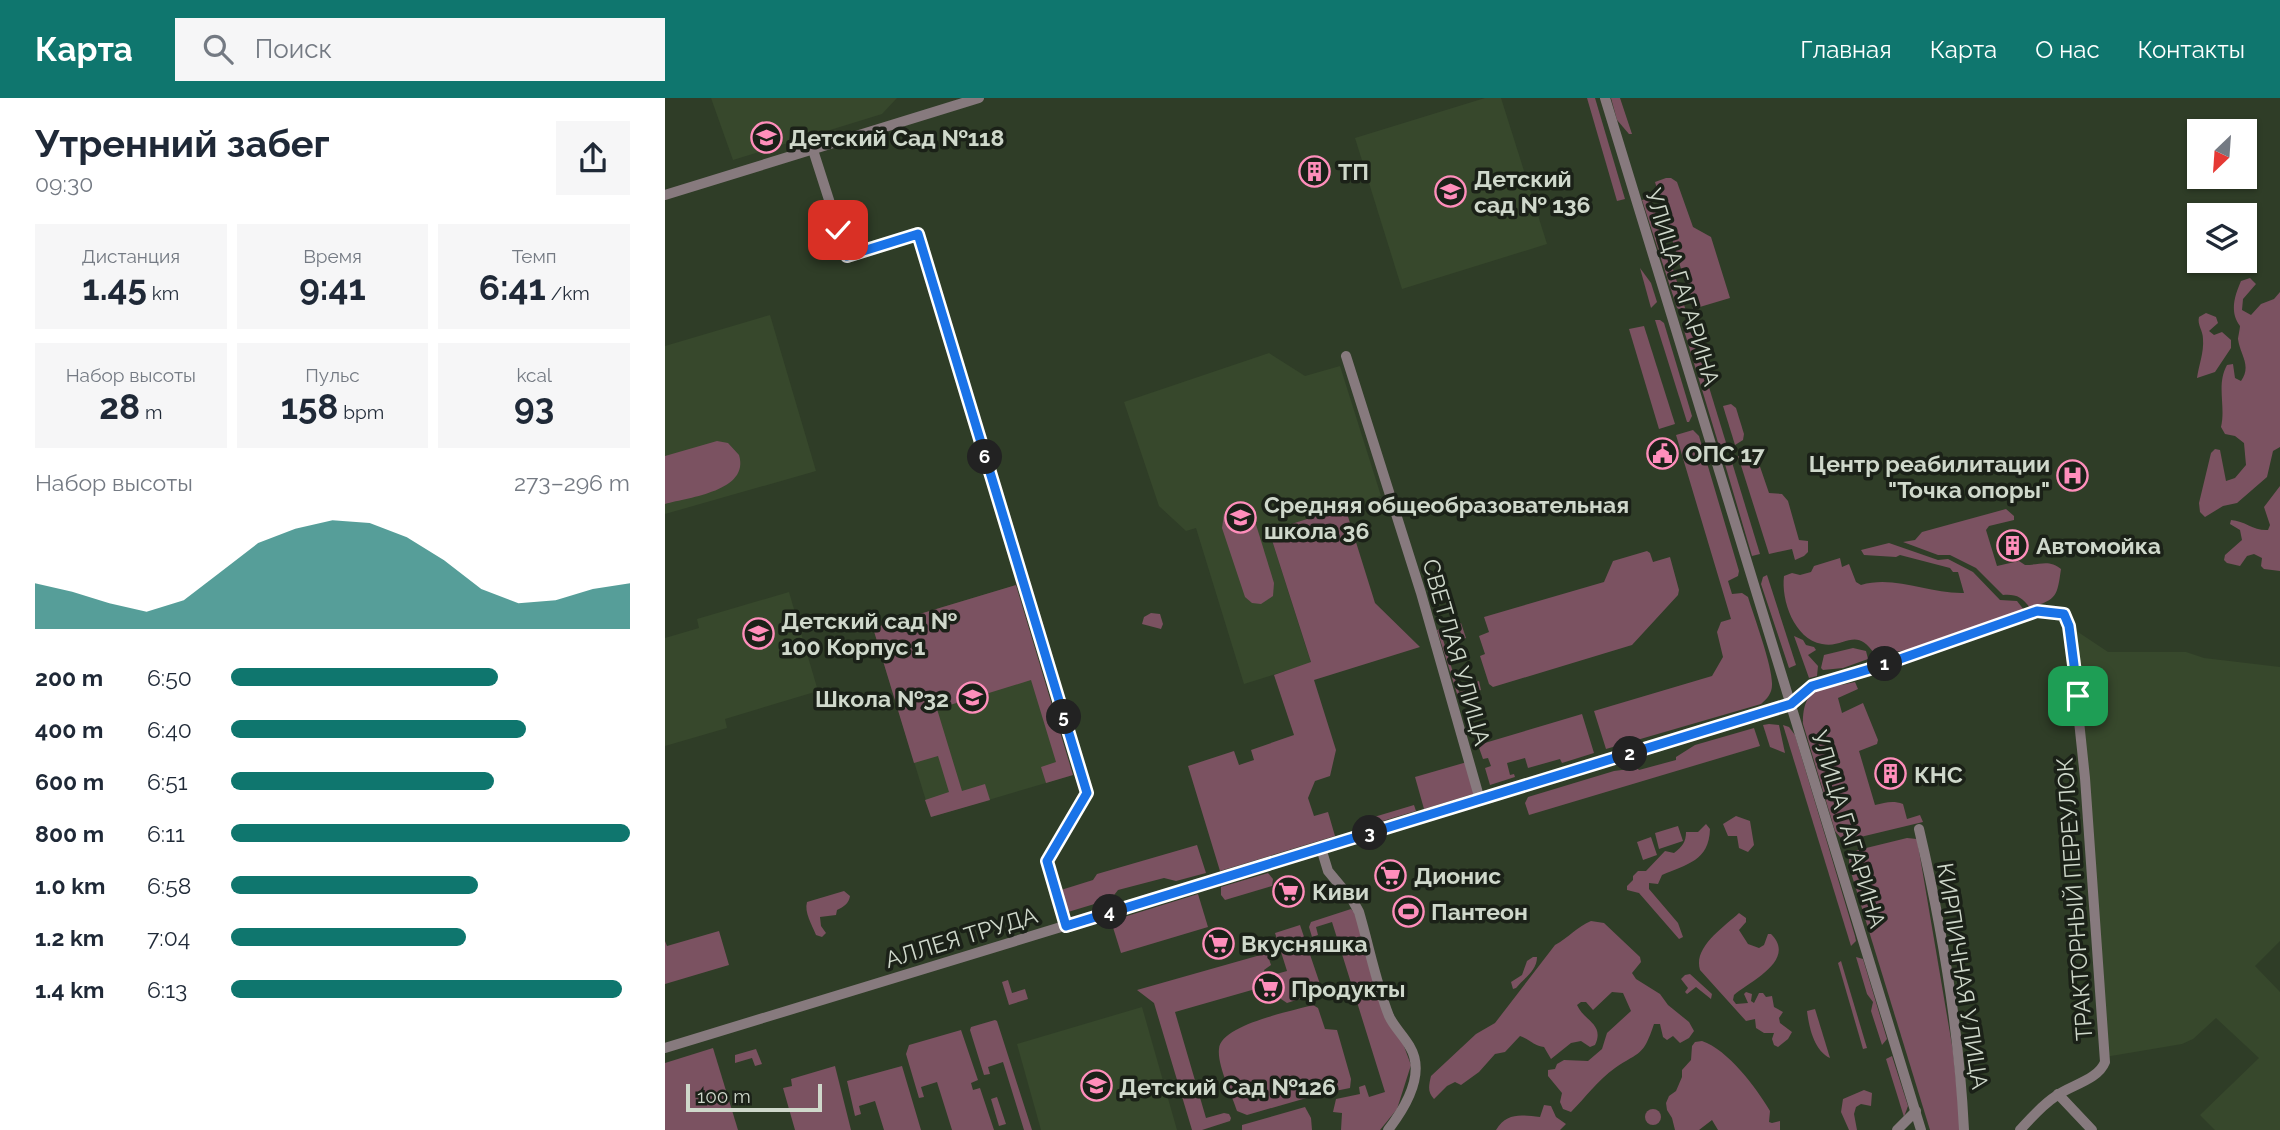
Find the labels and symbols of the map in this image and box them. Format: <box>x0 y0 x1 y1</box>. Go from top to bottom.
north arrow <box>2187 119 2257 189</box>
school or university icon: Детский Сад №118 <box>749 120 783 154</box>
place label: Детский Сад №118 <box>789 124 1004 151</box>
building icon: ТП <box>1298 154 1332 188</box>
place label: ТП <box>1338 158 1369 185</box>
place label: Детский сад № 136 <box>1474 165 1591 218</box>
school or university icon: Детский сад № 136 <box>1434 174 1468 208</box>
street label: УЛИЦА ГАГАРИНА <box>1640 185 1726 389</box>
pin <box>808 200 868 260</box>
public building icon: ОПС 17 <box>1645 436 1679 470</box>
pin: 6 <box>967 440 1003 474</box>
place label: ОПС 17 <box>1685 440 1765 467</box>
place label: Центр реабилитации "Точка опоры" <box>1809 450 2050 503</box>
hospital icon: Центр реабилитации "Точка опоры" <box>2056 459 2090 493</box>
place label: Средняя общеобразовательная школа 36 <box>1264 491 1629 544</box>
school or university icon: Средняя общеобразовательная школа 36 <box>1224 500 1258 534</box>
building icon: Автомойка <box>1996 528 2030 562</box>
place label: Автомойка <box>2036 532 2161 559</box>
street label: СВЕТЛАЯ УЛИЦА <box>1417 556 1497 749</box>
place label: Детский сад № 100 Корпус 1 <box>781 607 957 660</box>
school or university icon: Детский сад № 100 Корпус 1 <box>741 616 775 650</box>
pin: 1 <box>1867 646 1903 682</box>
pin <box>2048 666 2108 726</box>
school or university icon: Школа №32 <box>955 681 989 715</box>
place label: Школа №32 <box>815 685 949 712</box>
pin: 5 <box>1047 700 1081 734</box>
street label: УЛИЦА ГАГАРИНА <box>1806 727 1892 931</box>
pin: 2 <box>1613 736 1647 772</box>
building icon: КНС <box>1874 757 1908 791</box>
street label: ТРАКТОРНЫЙ ПЕРЕУЛОК <box>2051 757 2097 1041</box>
place label: КНС <box>1914 761 1963 788</box>
pin: 3 <box>1353 816 1387 850</box>
supermarket icon: Дионис <box>1374 858 1408 892</box>
street label: КИРПИЧНАЯ УЛИЦА <box>1932 861 1994 1092</box>
place label: Дионис <box>1414 862 1501 889</box>
supermarket icon: Киви <box>1272 874 1306 908</box>
place label: Киви <box>1312 878 1369 905</box>
pin: 4 <box>1093 894 1127 930</box>
sports icon: Пантеон <box>1391 894 1425 928</box>
place label: Пантеон <box>1431 898 1528 925</box>
street label: АЛЛЕЯ ТРУДА <box>881 901 1041 973</box>
supermarket icon: Вкусняшка <box>1201 926 1235 960</box>
place label: Вкусняшка <box>1241 930 1368 957</box>
supermarket icon: Продукты <box>1251 971 1285 1005</box>
place label: Продукты <box>1291 975 1405 1002</box>
school or university icon: Детский Сад №126 <box>1079 1069 1113 1103</box>
place label: Детский Сад №126 <box>1119 1073 1336 1100</box>
scale bar <box>686 1081 823 1113</box>

